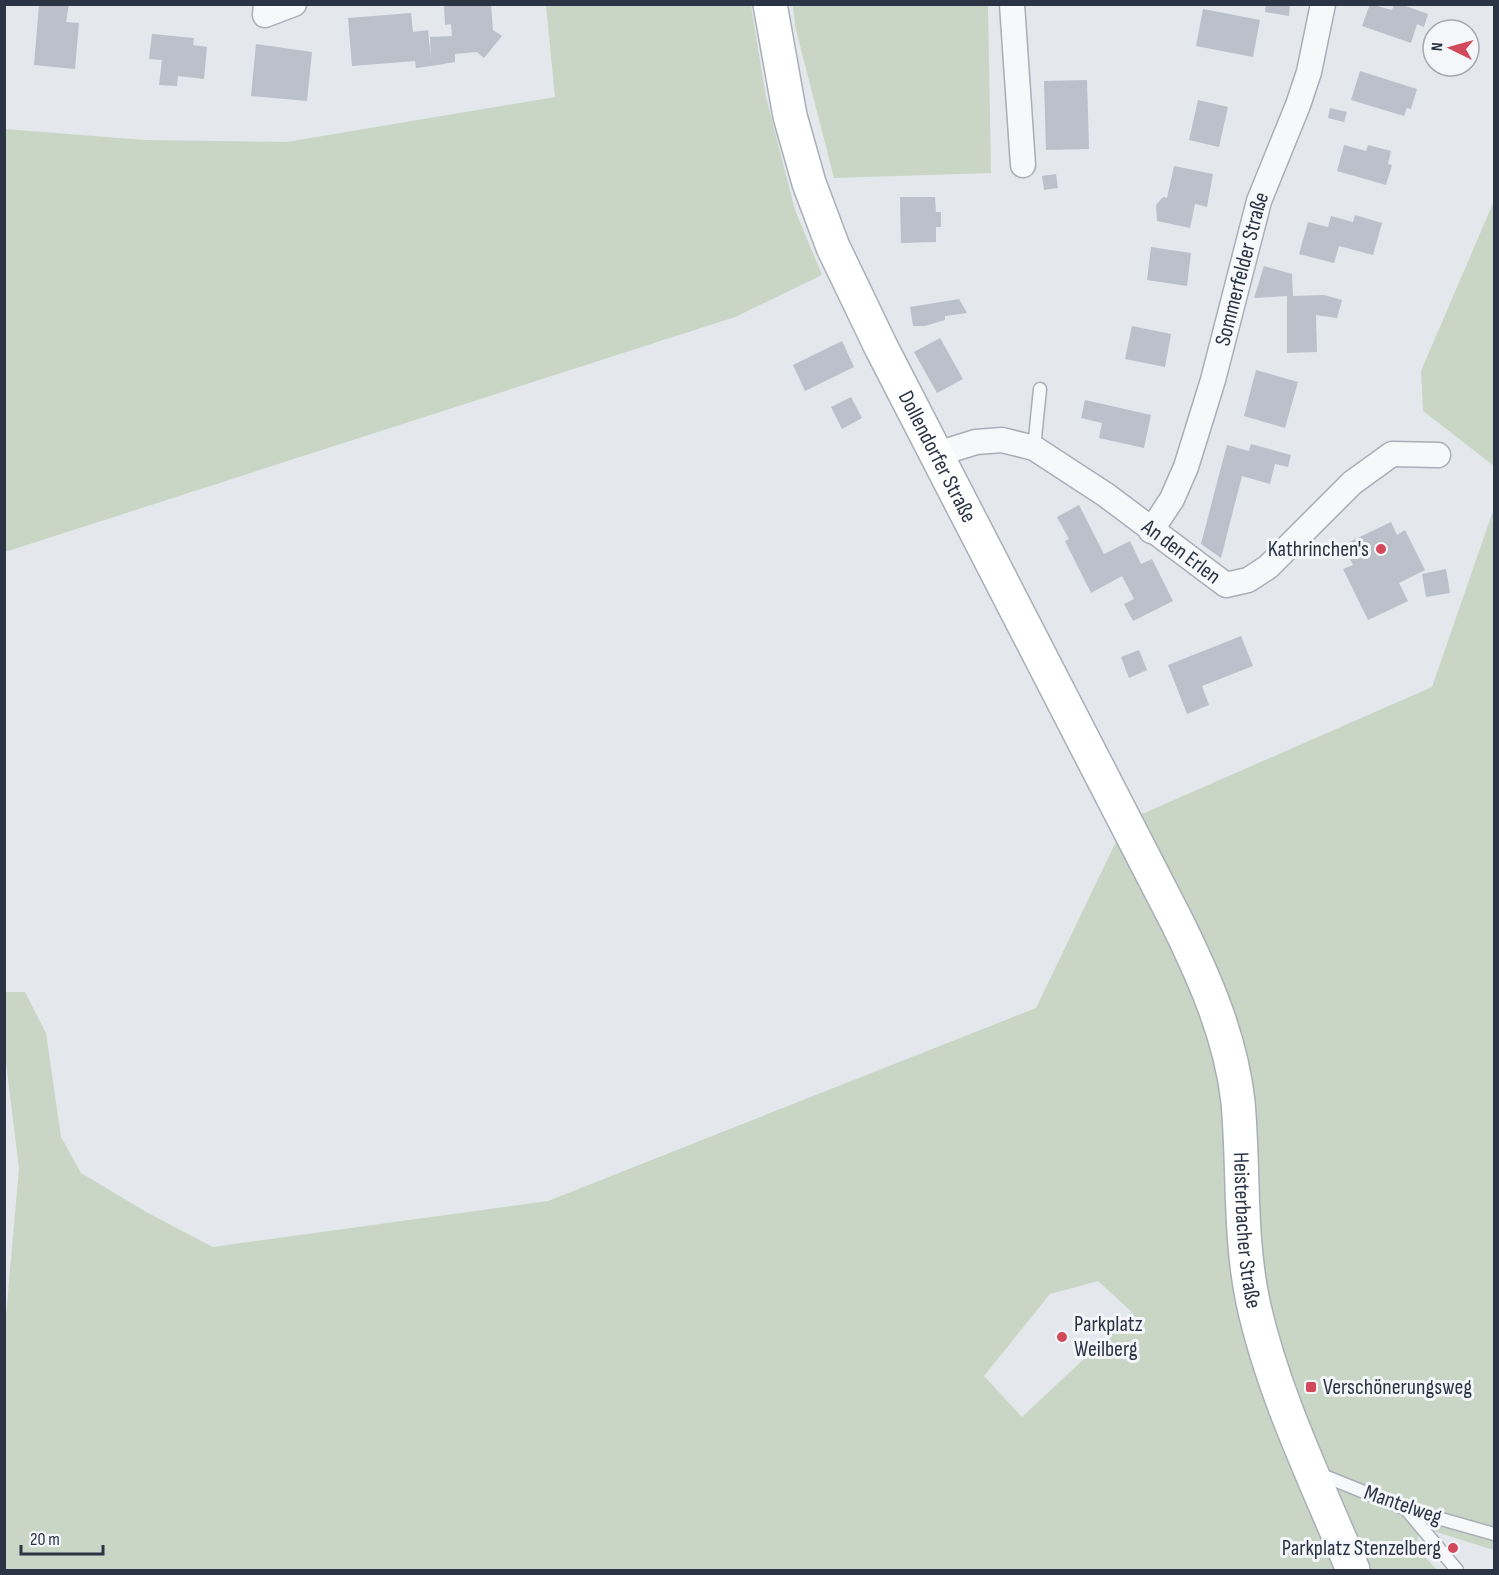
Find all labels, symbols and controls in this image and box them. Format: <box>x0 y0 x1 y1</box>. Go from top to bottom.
north arrow <box>1421 18 1481 78</box>
text: N <box>1428 42 1447 52</box>
street label: Sommerfelder Straße <box>1209 188 1275 349</box>
street label: Dollendorfer Straße <box>892 386 983 527</box>
street label: An den Erlen <box>1136 513 1226 590</box>
place label: Kathrinchen's <box>1268 536 1369 563</box>
marker: Kathrinchen's <box>1374 542 1388 556</box>
street label: Heisterbacher Straße <box>1227 1152 1268 1311</box>
place label: Parkplatz Weilberg <box>1074 1311 1143 1363</box>
marker: Parkplatz Weilberg <box>1055 1330 1069 1344</box>
place label: Verschönerungsweg <box>1323 1374 1472 1401</box>
marker: Verschönerungsweg <box>1304 1380 1318 1394</box>
street label: Mantelweg <box>1361 1479 1446 1531</box>
scale bar <box>21 1518 104 1556</box>
text: 20 m <box>30 1529 60 1550</box>
place label: Parkplatz Stenzelberg <box>1282 1535 1441 1562</box>
marker: Parkplatz Stenzelberg <box>1446 1541 1460 1555</box>

